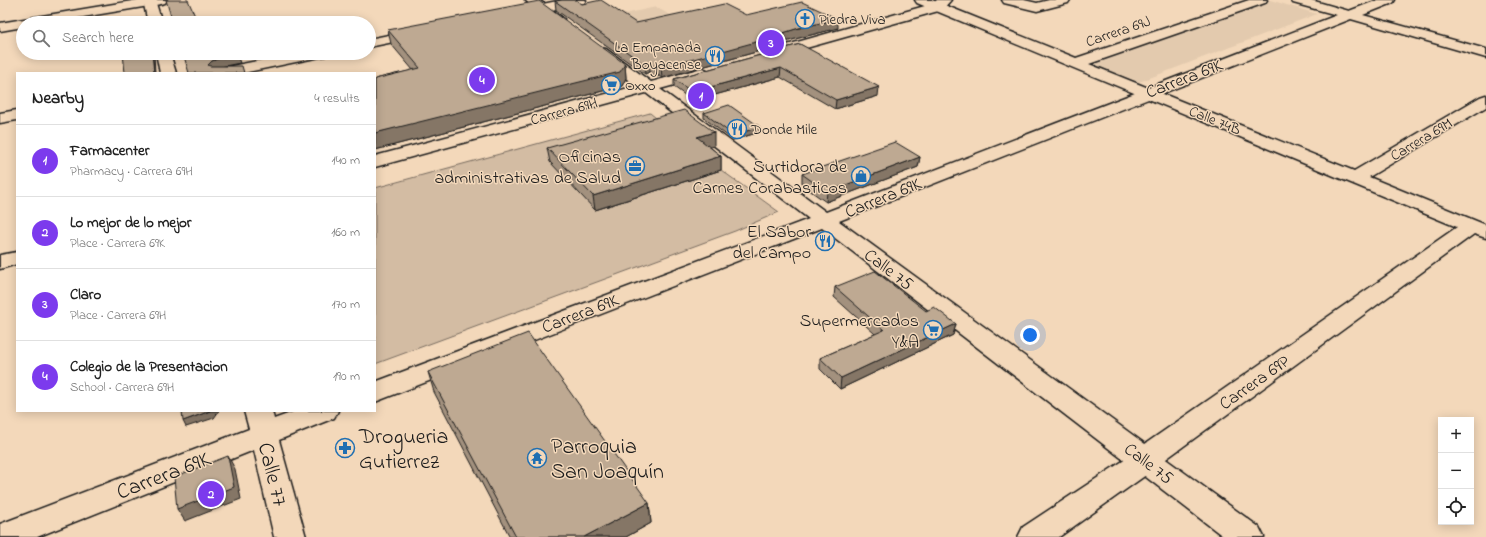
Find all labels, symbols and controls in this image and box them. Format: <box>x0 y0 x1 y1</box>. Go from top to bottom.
church icon: Piedra Viva <box>794 8 816 30</box>
place label: Piedra Viva <box>819 9 886 31</box>
street label: Carrera 69J <box>1083 11 1154 53</box>
search box <box>16 16 376 60</box>
icon: search <box>30 27 52 49</box>
text: Search here <box>62 27 134 49</box>
pin: 3 <box>758 28 784 58</box>
place label: La Empanada Boyacense <box>615 37 701 77</box>
restaurant icon: La Empanada Boyacense <box>704 45 726 67</box>
street label: Carrera 69K <box>1142 53 1227 106</box>
pin: 4 <box>469 65 495 95</box>
supermarket icon: Oxxo <box>600 74 622 96</box>
place label: Oxxo <box>625 75 656 97</box>
pin: 1 <box>688 81 714 111</box>
text: Nearby <box>32 86 84 111</box>
text: 4 results <box>314 89 360 108</box>
street label: Carrera 69H <box>528 92 600 131</box>
street label: Calle 74B <box>1185 101 1244 141</box>
street label: Carrera 69M <box>1386 113 1457 167</box>
restaurant icon: Donde Mile <box>726 118 748 140</box>
place label: Donde Mile <box>750 119 817 141</box>
text: Farmacenter <box>70 140 149 162</box>
place label: Oficinas administrativas de Salud <box>434 145 621 192</box>
text: 1 <box>43 151 47 170</box>
text: 140 m <box>332 151 360 170</box>
office icon: Oficinas administrativas de Salud <box>624 155 646 177</box>
place label: Surtidora de Carnes Corabasticos <box>692 155 848 202</box>
text: Pharmacy · Carrera 69H <box>70 162 193 181</box>
shop icon: Surtidora de Carnes Corabasticos <box>850 165 872 187</box>
street label: Carrera 69K <box>841 172 926 226</box>
text: Lo mejor de lo mejor <box>70 212 191 234</box>
place label: El Sabor del Campo <box>733 220 811 267</box>
text: 2 <box>42 223 48 242</box>
text: 160 m <box>331 223 360 242</box>
restaurant icon: El Sabor del Campo <box>814 230 836 252</box>
text: Place · Carrera 69K <box>70 234 165 253</box>
street label: Calle 75 <box>858 243 918 298</box>
text: Claro <box>70 284 101 306</box>
street label: Carrera 69K <box>538 288 623 341</box>
text: 3 <box>42 295 48 314</box>
text: 170 m <box>332 295 360 314</box>
text: Place · Carrera 69H <box>70 306 166 325</box>
place label: Supermercados Y&A <box>800 309 919 356</box>
supermarket icon: Supermercados Y&A <box>922 319 944 341</box>
your location <box>1020 325 1040 345</box>
street label: Carrera 69P <box>1214 349 1296 418</box>
text: Colegio de la Presentacion <box>70 356 228 378</box>
text: 4 <box>42 367 48 386</box>
text: 190 m <box>333 367 360 386</box>
text: School · Carrera 69H <box>70 378 174 397</box>
map controls <box>1438 417 1474 525</box>
button: + <box>1438 417 1474 453</box>
place label: Drogueria Gutierrez <box>358 422 448 479</box>
place label: Parroquia San Joaquín <box>551 432 664 489</box>
pharmacy icon: Drogueria Gutierrez <box>334 437 356 459</box>
street label: Calle 75 <box>1118 437 1178 492</box>
street label: Calle 77 <box>248 439 294 510</box>
street label: Carrera 69K <box>112 444 216 509</box>
temple icon: Parroquia San Joaquín <box>526 447 548 469</box>
button: − <box>1438 453 1474 489</box>
pin: 2 <box>198 479 224 509</box>
button: locate <box>1438 489 1474 525</box>

